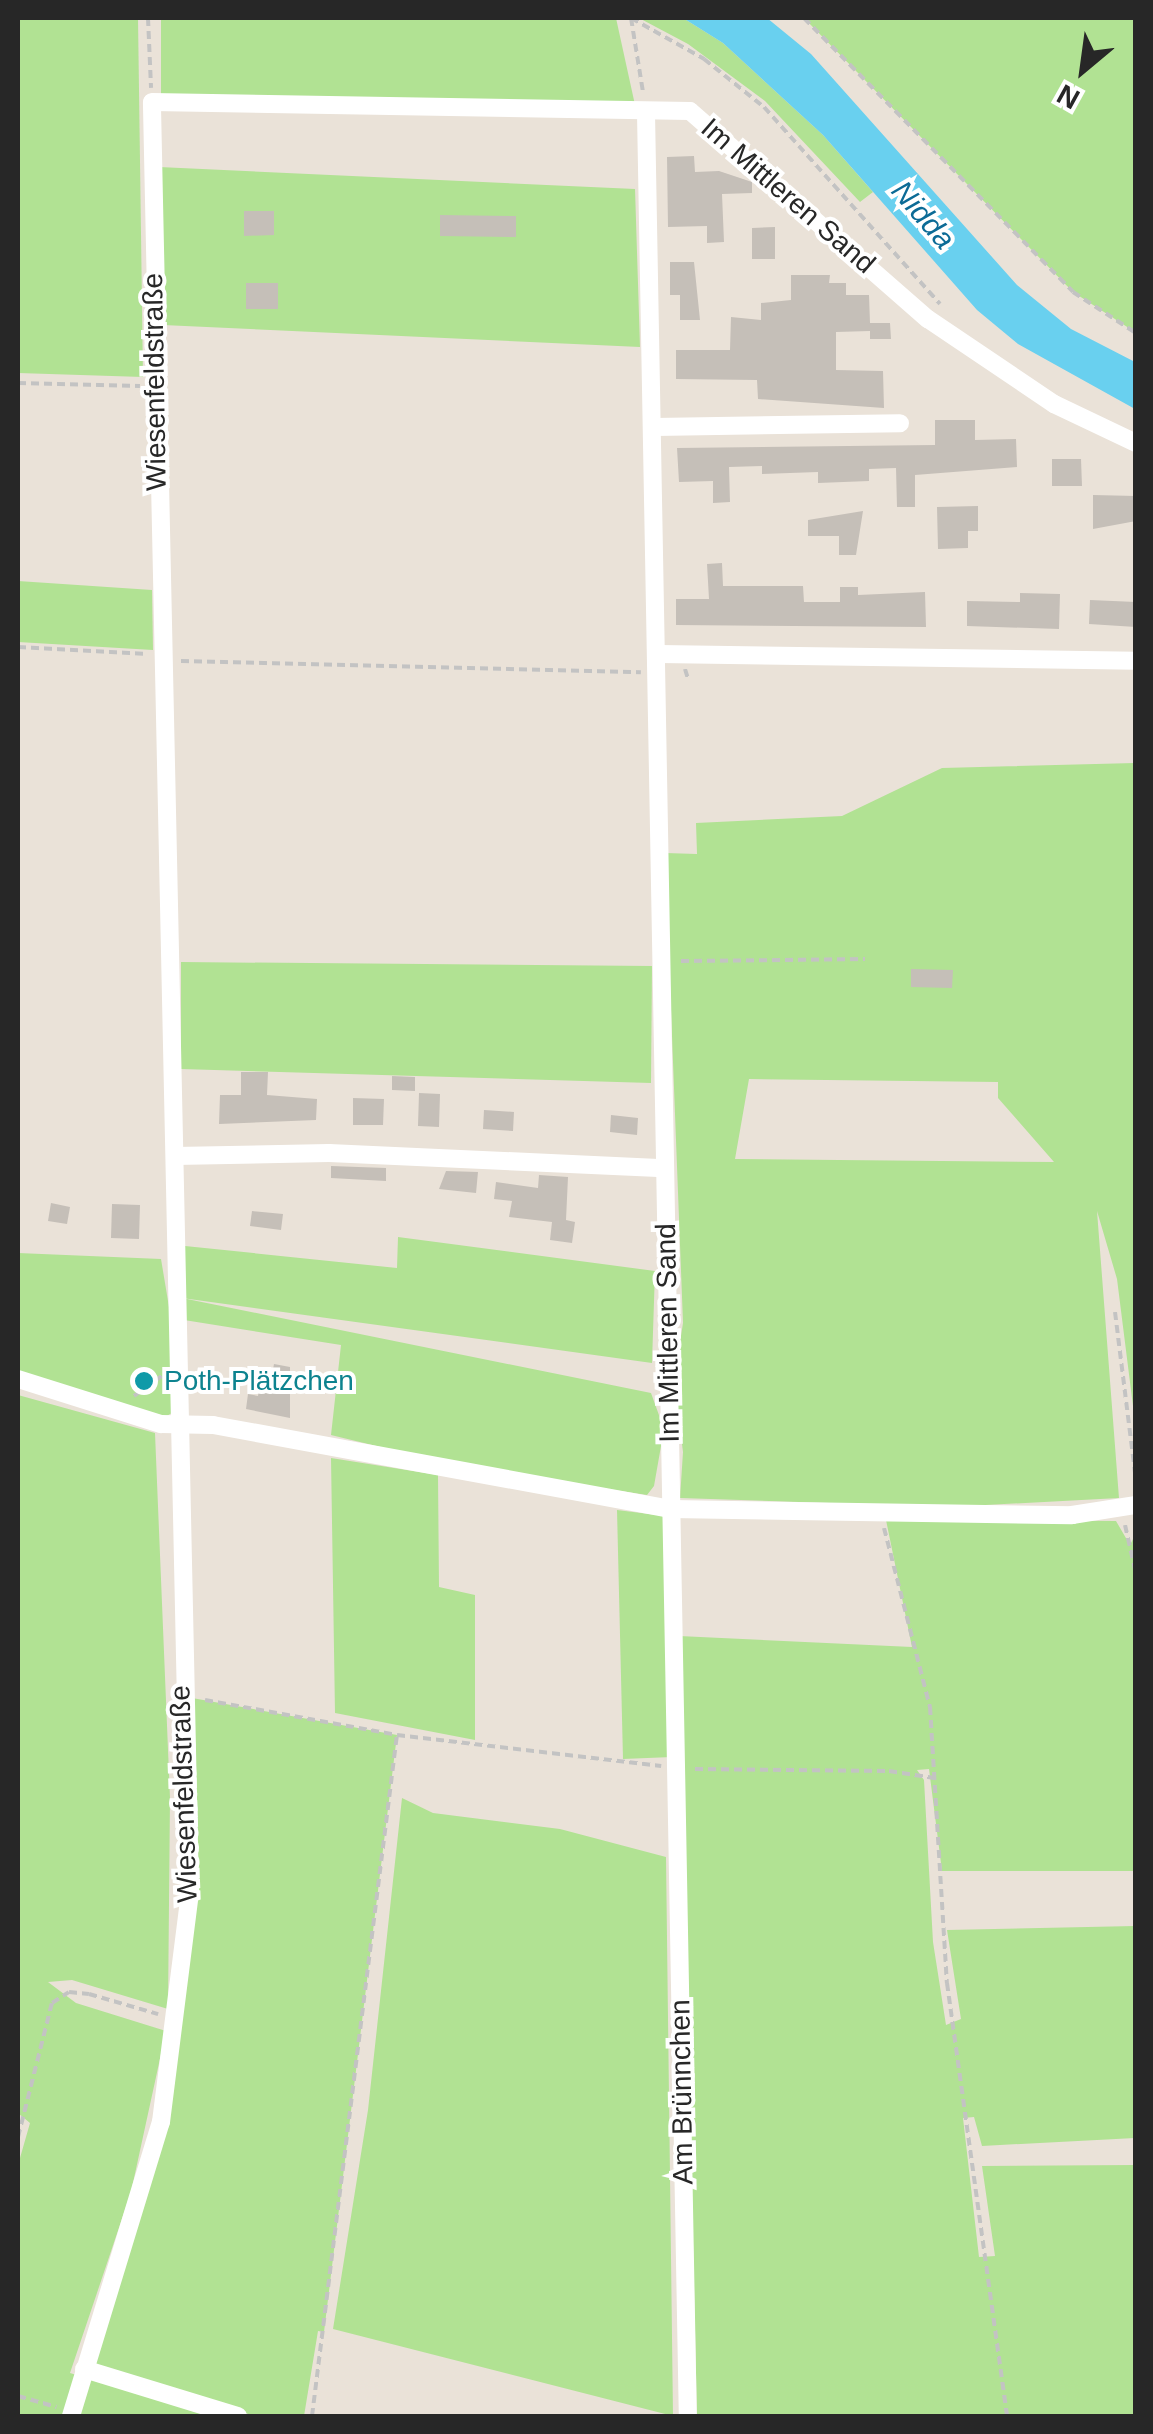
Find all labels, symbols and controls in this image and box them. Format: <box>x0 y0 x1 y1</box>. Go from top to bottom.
north arrow <box>1033 20 1133 120</box>
text: N <box>1052 78 1085 115</box>
street label: Im Mittleren Sand <box>694 111 882 281</box>
water label: Nidda <box>884 174 962 256</box>
street label: Wiesenfeldstraße <box>136 273 174 491</box>
street label: Im Mittleren Sand <box>649 1223 687 1443</box>
place label: Poth-Plätzchen <box>164 1364 354 1398</box>
marker: Poth-Plätzchen <box>133 1370 155 1392</box>
street label: Wiesenfeldstraße <box>163 1685 205 1903</box>
street label: Am Brünnchen <box>664 1999 700 2185</box>

